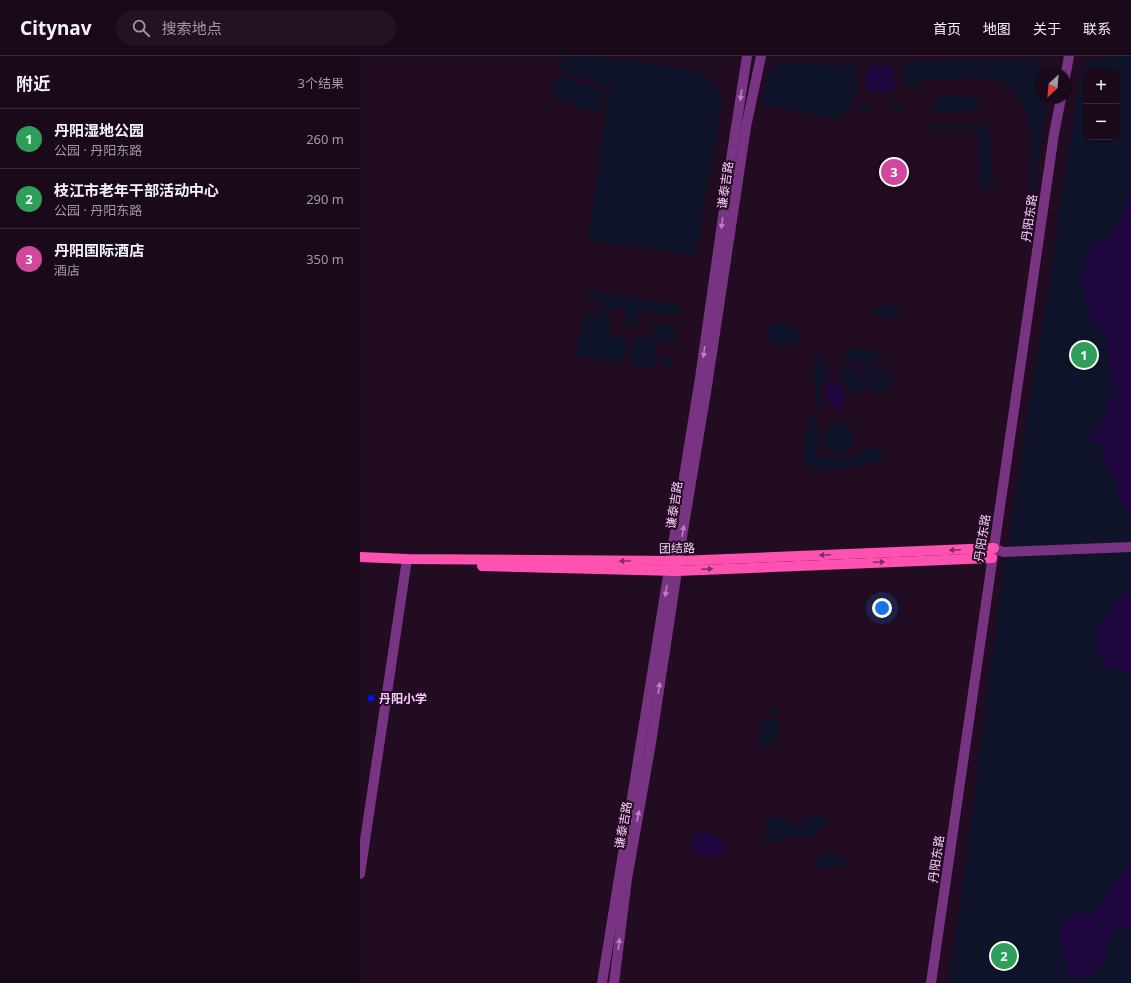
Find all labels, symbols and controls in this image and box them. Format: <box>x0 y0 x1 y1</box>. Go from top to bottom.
search box <box>116 10 396 46</box>
text: Citynav <box>20 15 92 41</box>
icon: search <box>130 17 152 39</box>
text: 搜索地点 <box>162 18 222 38</box>
text: 首页 <box>933 19 961 38</box>
text: 地图 <box>983 19 1011 38</box>
text: 关于 <box>1033 19 1061 38</box>
text: 联系 <box>1083 19 1111 38</box>
north arrow <box>1035 68 1071 104</box>
map controls <box>1083 68 1119 140</box>
button: + <box>1083 68 1119 104</box>
text: 附近 <box>16 72 50 95</box>
text: 3个结果 <box>298 74 344 92</box>
one-way arrow <box>738 88 744 101</box>
button: − <box>1083 104 1119 140</box>
text: 丹阳湿地公园 <box>54 120 144 140</box>
text: 1 <box>25 130 33 148</box>
text: 260 m <box>306 130 344 148</box>
text: 公园 · 丹阳东路 <box>54 141 142 159</box>
pin: 3 <box>881 157 907 187</box>
street label: 谦泰吉路 <box>713 160 737 210</box>
text: 枝江市老年干部活动中心 <box>54 180 219 200</box>
text: 2 <box>25 190 33 208</box>
text: 290 m <box>306 190 344 208</box>
street label: 丹阳东路 <box>1017 193 1041 243</box>
text: 公园 · 丹阳东路 <box>54 201 142 219</box>
one-way arrow <box>719 217 725 229</box>
text: 丹阳国际酒店 <box>54 240 144 260</box>
text: 3 <box>25 250 33 268</box>
text: 350 m <box>306 250 344 268</box>
text: 酒店 <box>54 261 80 279</box>
pin: 1 <box>1071 340 1097 370</box>
one-way arrow <box>701 346 707 358</box>
street label: 谦泰吉路 <box>662 480 686 530</box>
street label: 丹阳东路 <box>970 513 994 563</box>
one-way arrow <box>680 525 686 537</box>
street label: 团结路 <box>659 539 695 557</box>
one-way arrow <box>948 547 961 553</box>
one-way arrow <box>818 552 831 558</box>
one-way arrow <box>618 558 631 564</box>
one-way arrow <box>873 559 885 566</box>
one-way arrow <box>701 566 713 573</box>
one-way arrow <box>663 585 669 597</box>
your location <box>872 598 892 618</box>
one-way arrow <box>656 681 662 694</box>
place label: 丹阳小学 <box>379 690 427 707</box>
marker: 丹阳小学 <box>366 693 376 703</box>
street label: 谦泰吉路 <box>610 800 636 850</box>
one-way arrow <box>635 810 641 822</box>
street label: 丹阳东路 <box>924 834 948 884</box>
one-way arrow <box>616 938 622 950</box>
pin: 2 <box>991 941 1017 971</box>

